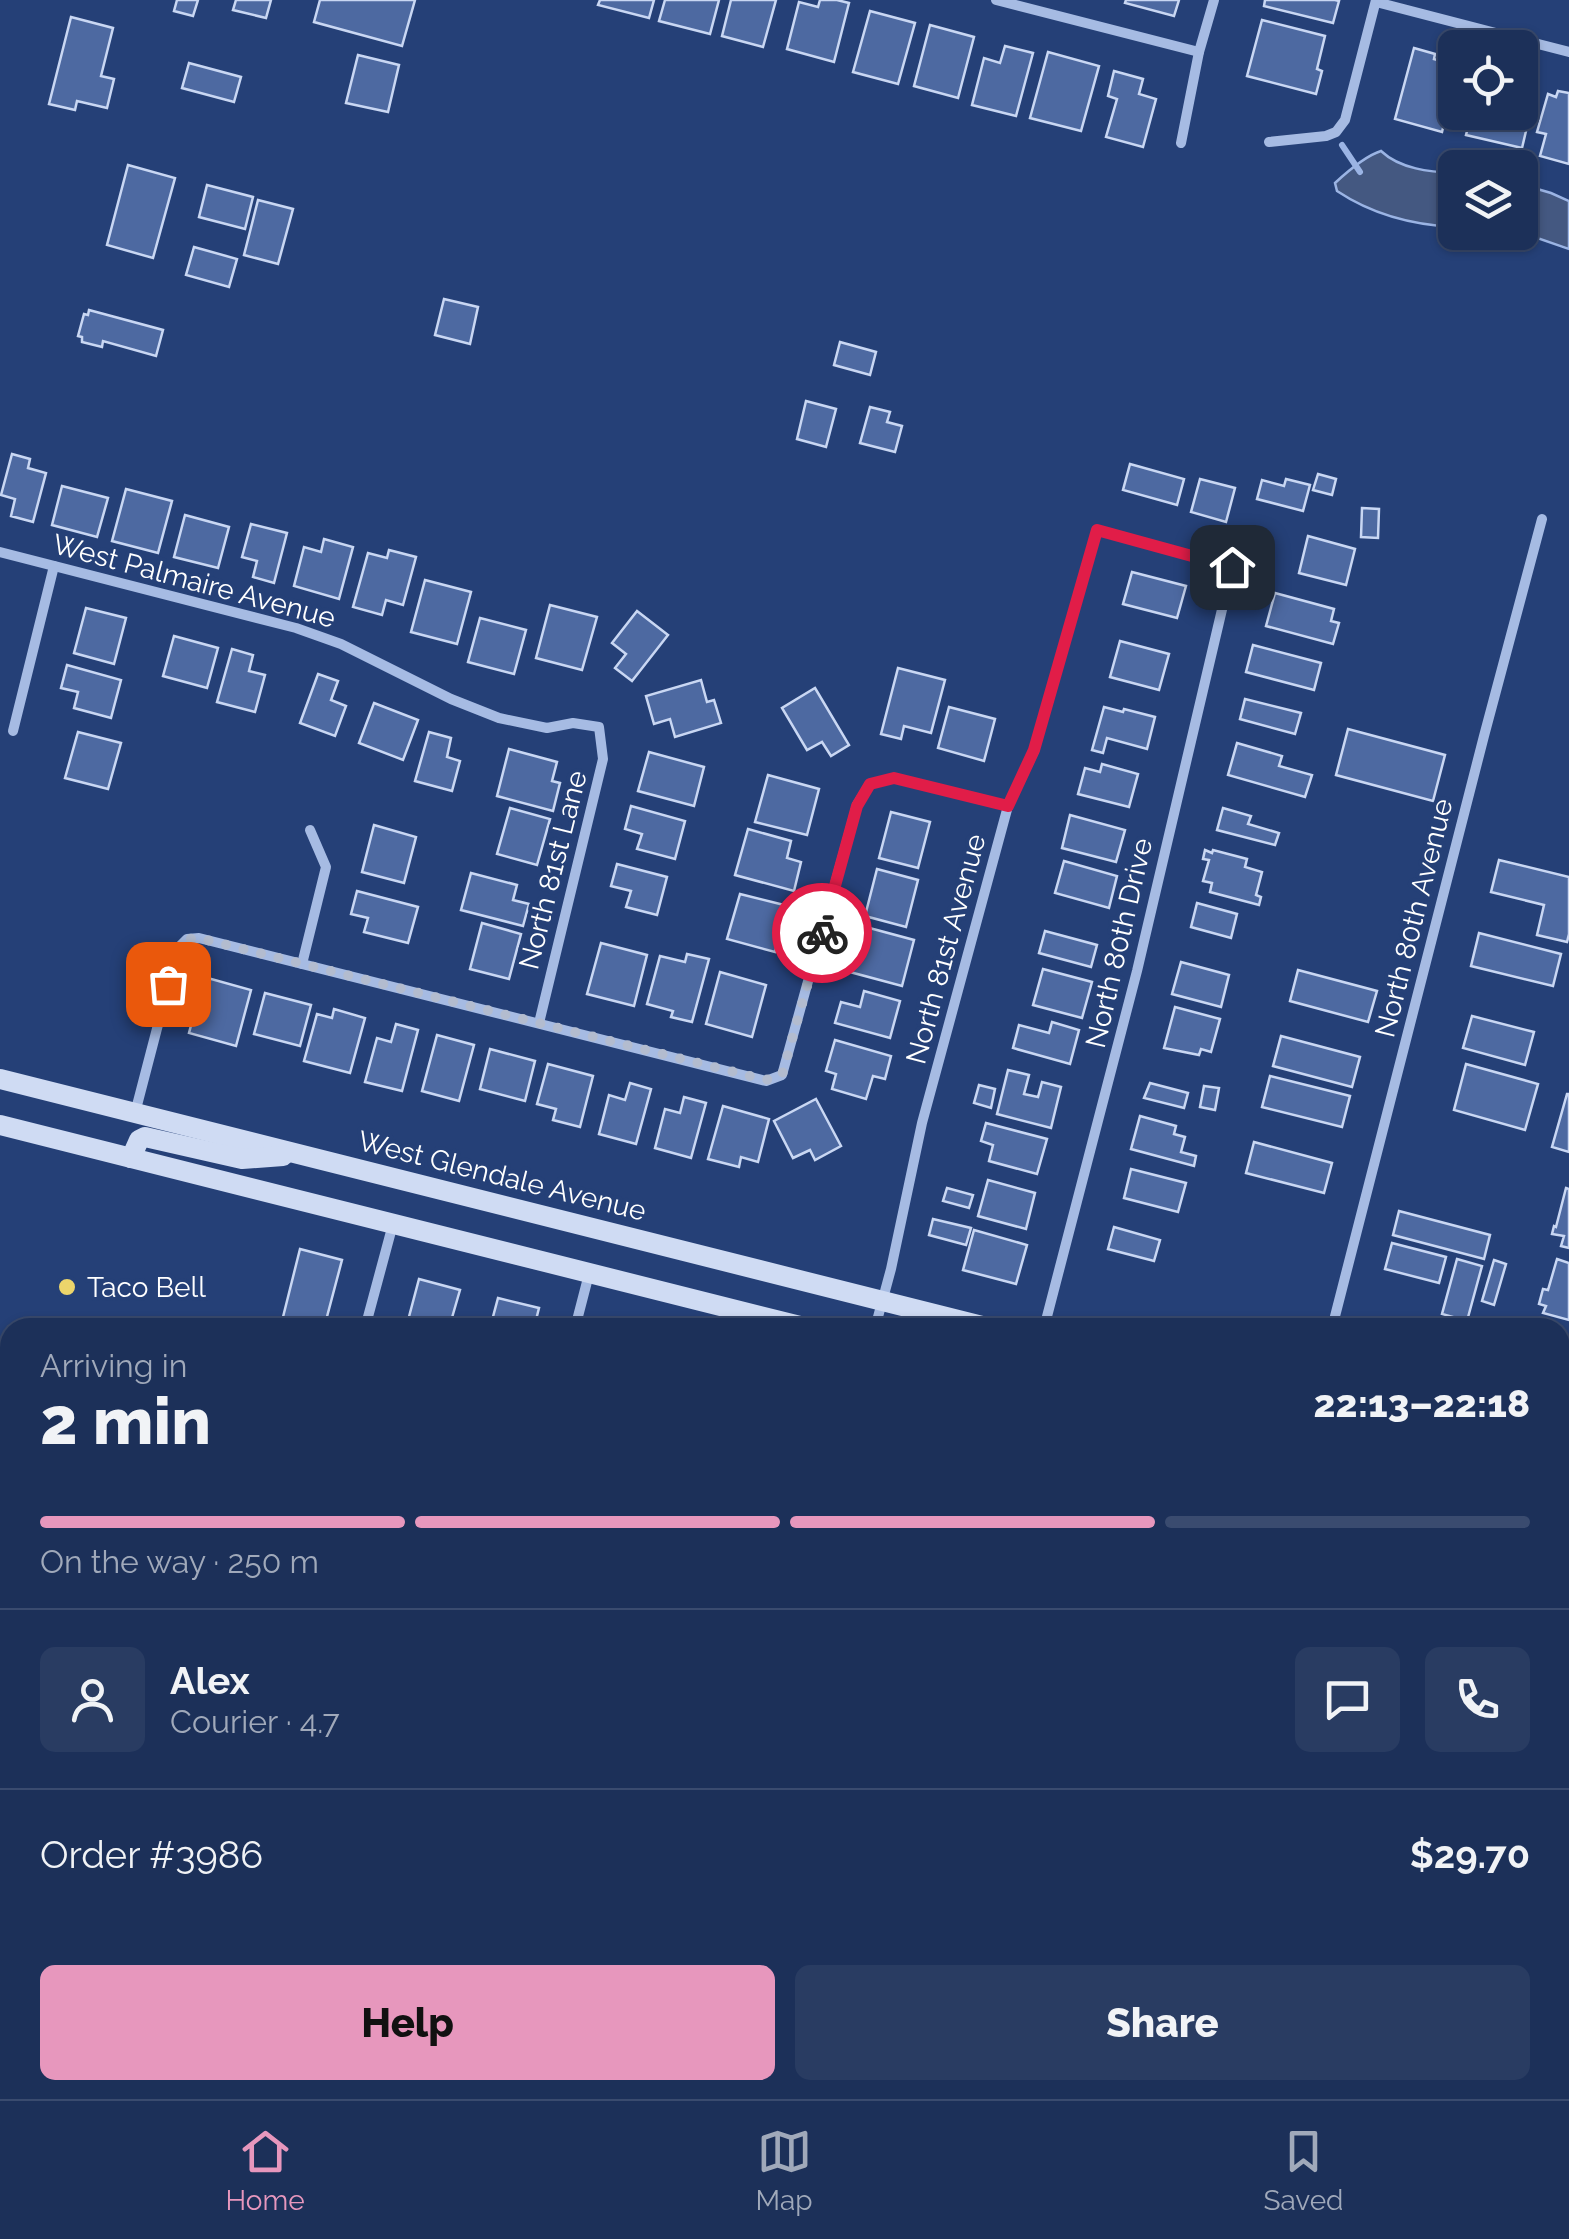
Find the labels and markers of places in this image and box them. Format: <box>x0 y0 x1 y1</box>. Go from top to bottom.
pin <box>1190 525 1275 610</box>
pin <box>126 942 211 1027</box>
place label: Taco Bell <box>87 1271 206 1304</box>
marker: Taco Bell <box>56 1276 78 1298</box>

